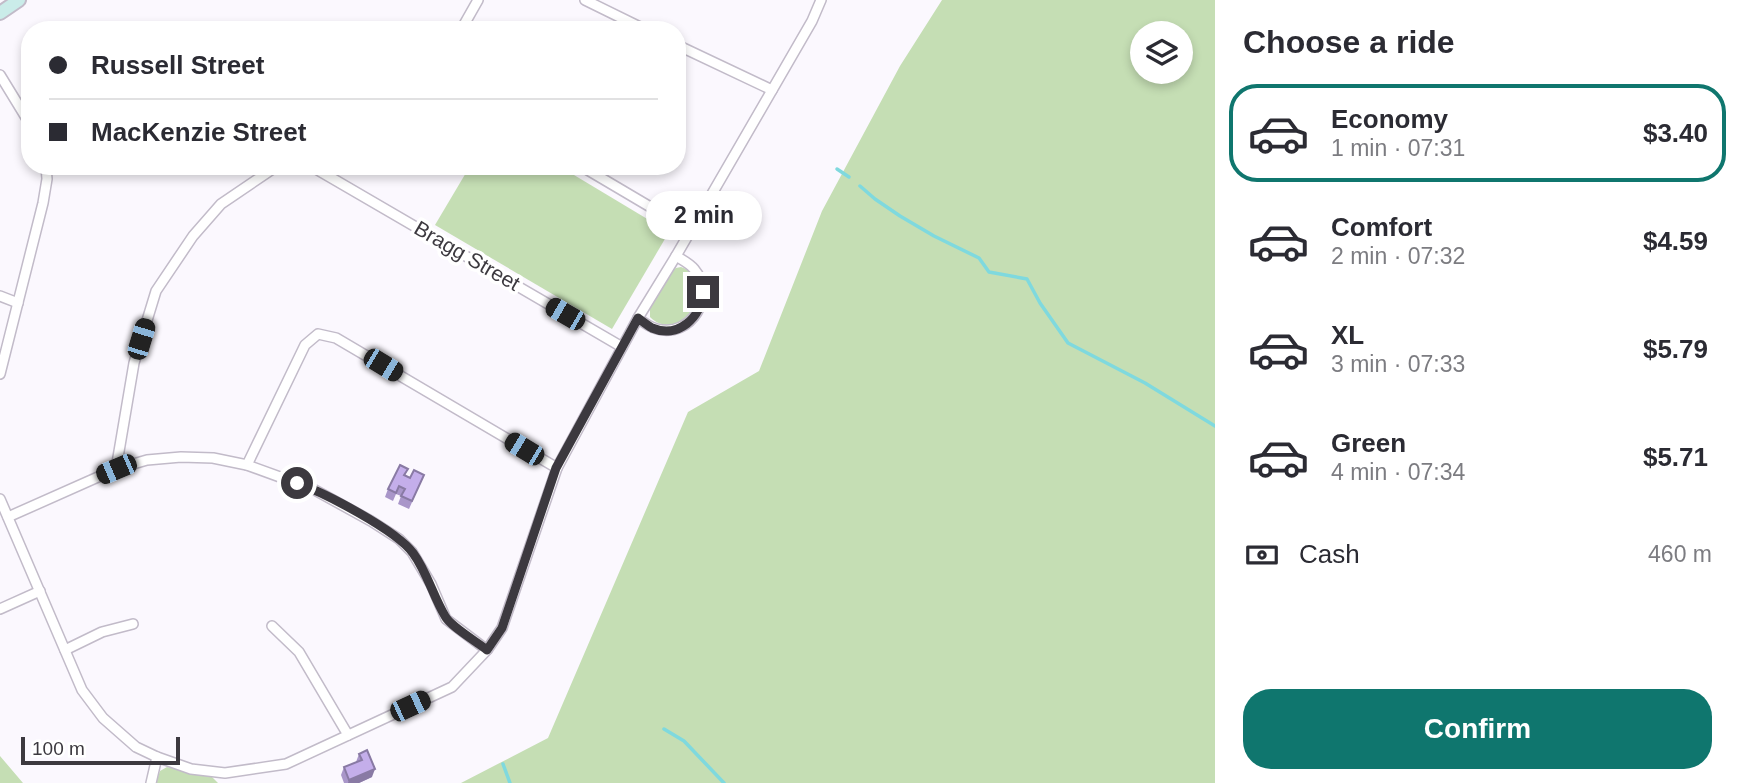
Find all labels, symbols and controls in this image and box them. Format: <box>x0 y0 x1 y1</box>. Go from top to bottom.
map controls <box>1130 21 1193 84</box>
button: layers <box>1130 21 1193 84</box>
text: Choose a ride <box>1243 24 1455 60</box>
text: Russell Street <box>91 50 264 80</box>
icon: car <box>1247 102 1310 165</box>
text: Economy <box>1331 104 1448 134</box>
text: MacKenzie Street <box>91 117 306 147</box>
text: $3.40 <box>1643 118 1708 148</box>
text: 1 min · 07:31 <box>1331 135 1465 161</box>
callout: 2 min <box>645 190 761 240</box>
text: 2 min <box>674 202 734 228</box>
icon: car <box>1247 210 1310 273</box>
text: Comfort <box>1331 212 1432 242</box>
street label: Bragg Street <box>410 216 524 295</box>
text: $4.59 <box>1643 226 1708 256</box>
text: 2 min · 07:32 <box>1331 243 1465 269</box>
route end <box>687 276 719 308</box>
car <box>542 294 589 334</box>
car <box>125 316 158 362</box>
icon: car <box>1247 318 1310 381</box>
text: XL <box>1331 320 1364 350</box>
text: $5.79 <box>1643 334 1708 364</box>
car <box>360 345 407 385</box>
text: 3 min · 07:33 <box>1331 351 1465 377</box>
icon: car <box>1247 426 1310 489</box>
text: Green <box>1331 428 1406 458</box>
car <box>501 429 548 469</box>
text: $5.71 <box>1643 442 1708 472</box>
car <box>93 451 140 487</box>
text: 4 min · 07:34 <box>1331 459 1465 485</box>
route start <box>281 467 313 499</box>
icon: cash <box>1243 536 1281 574</box>
text: Cash <box>1299 539 1360 569</box>
text: 460 m <box>1648 541 1712 567</box>
car <box>387 688 434 724</box>
button: Confirm <box>1243 689 1712 769</box>
scale bar <box>21 734 180 766</box>
text: 100 m <box>32 738 85 759</box>

